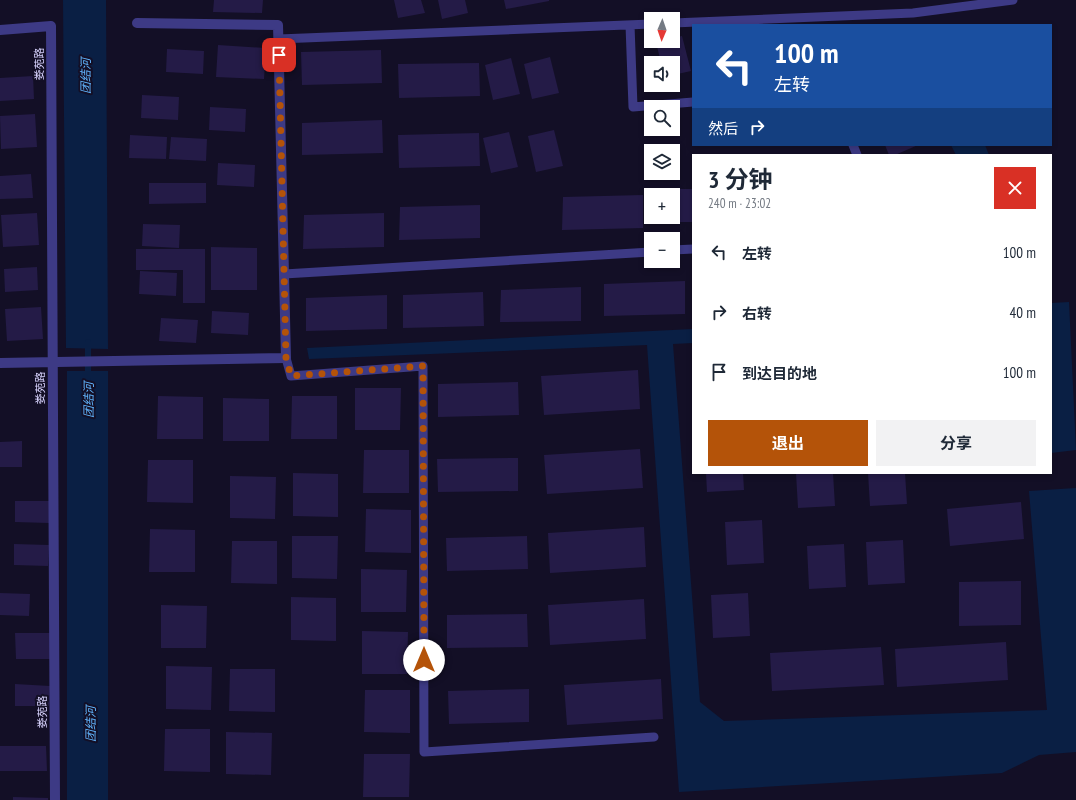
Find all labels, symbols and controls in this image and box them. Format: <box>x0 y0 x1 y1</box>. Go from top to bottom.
north arrow <box>644 12 680 48</box>
map controls <box>644 12 680 268</box>
text: 100 m <box>774 34 838 71</box>
pin <box>262 38 296 72</box>
icon: left <box>708 40 760 92</box>
icon: arrive <box>268 44 290 66</box>
street label: 娄苑路 <box>32 48 46 81</box>
water label: 团结河 <box>78 56 93 94</box>
button: sound <box>644 56 680 92</box>
text: 左转 <box>774 73 810 96</box>
button: search <box>644 100 680 136</box>
icon: right <box>746 116 768 138</box>
text: 然后 <box>708 119 738 138</box>
button: layers <box>644 144 680 180</box>
text: 3 分钟 <box>708 164 772 195</box>
button: close <box>994 167 1036 209</box>
button: + <box>644 188 680 224</box>
text: 240 m · 23:02 <box>708 195 771 212</box>
button: − <box>644 232 680 268</box>
icon: left <box>708 241 730 263</box>
text: 100 m <box>1003 243 1036 262</box>
text: 左转 <box>742 244 772 263</box>
icon: right <box>708 301 730 323</box>
text: 40 m <box>1010 303 1036 322</box>
text: 右转 <box>742 304 772 323</box>
icon: arrive <box>708 361 730 383</box>
text: 100 m <box>1003 363 1036 382</box>
text: 到达目的地 <box>742 364 817 383</box>
street label: 娄苑路 <box>33 372 47 405</box>
water label: 团结河 <box>81 380 96 418</box>
button: 退出 <box>708 420 868 466</box>
button: 分享 <box>876 420 1036 466</box>
position arrow <box>403 639 445 681</box>
street label: 娄苑路 <box>35 696 49 729</box>
water label: 团结河 <box>83 704 98 742</box>

